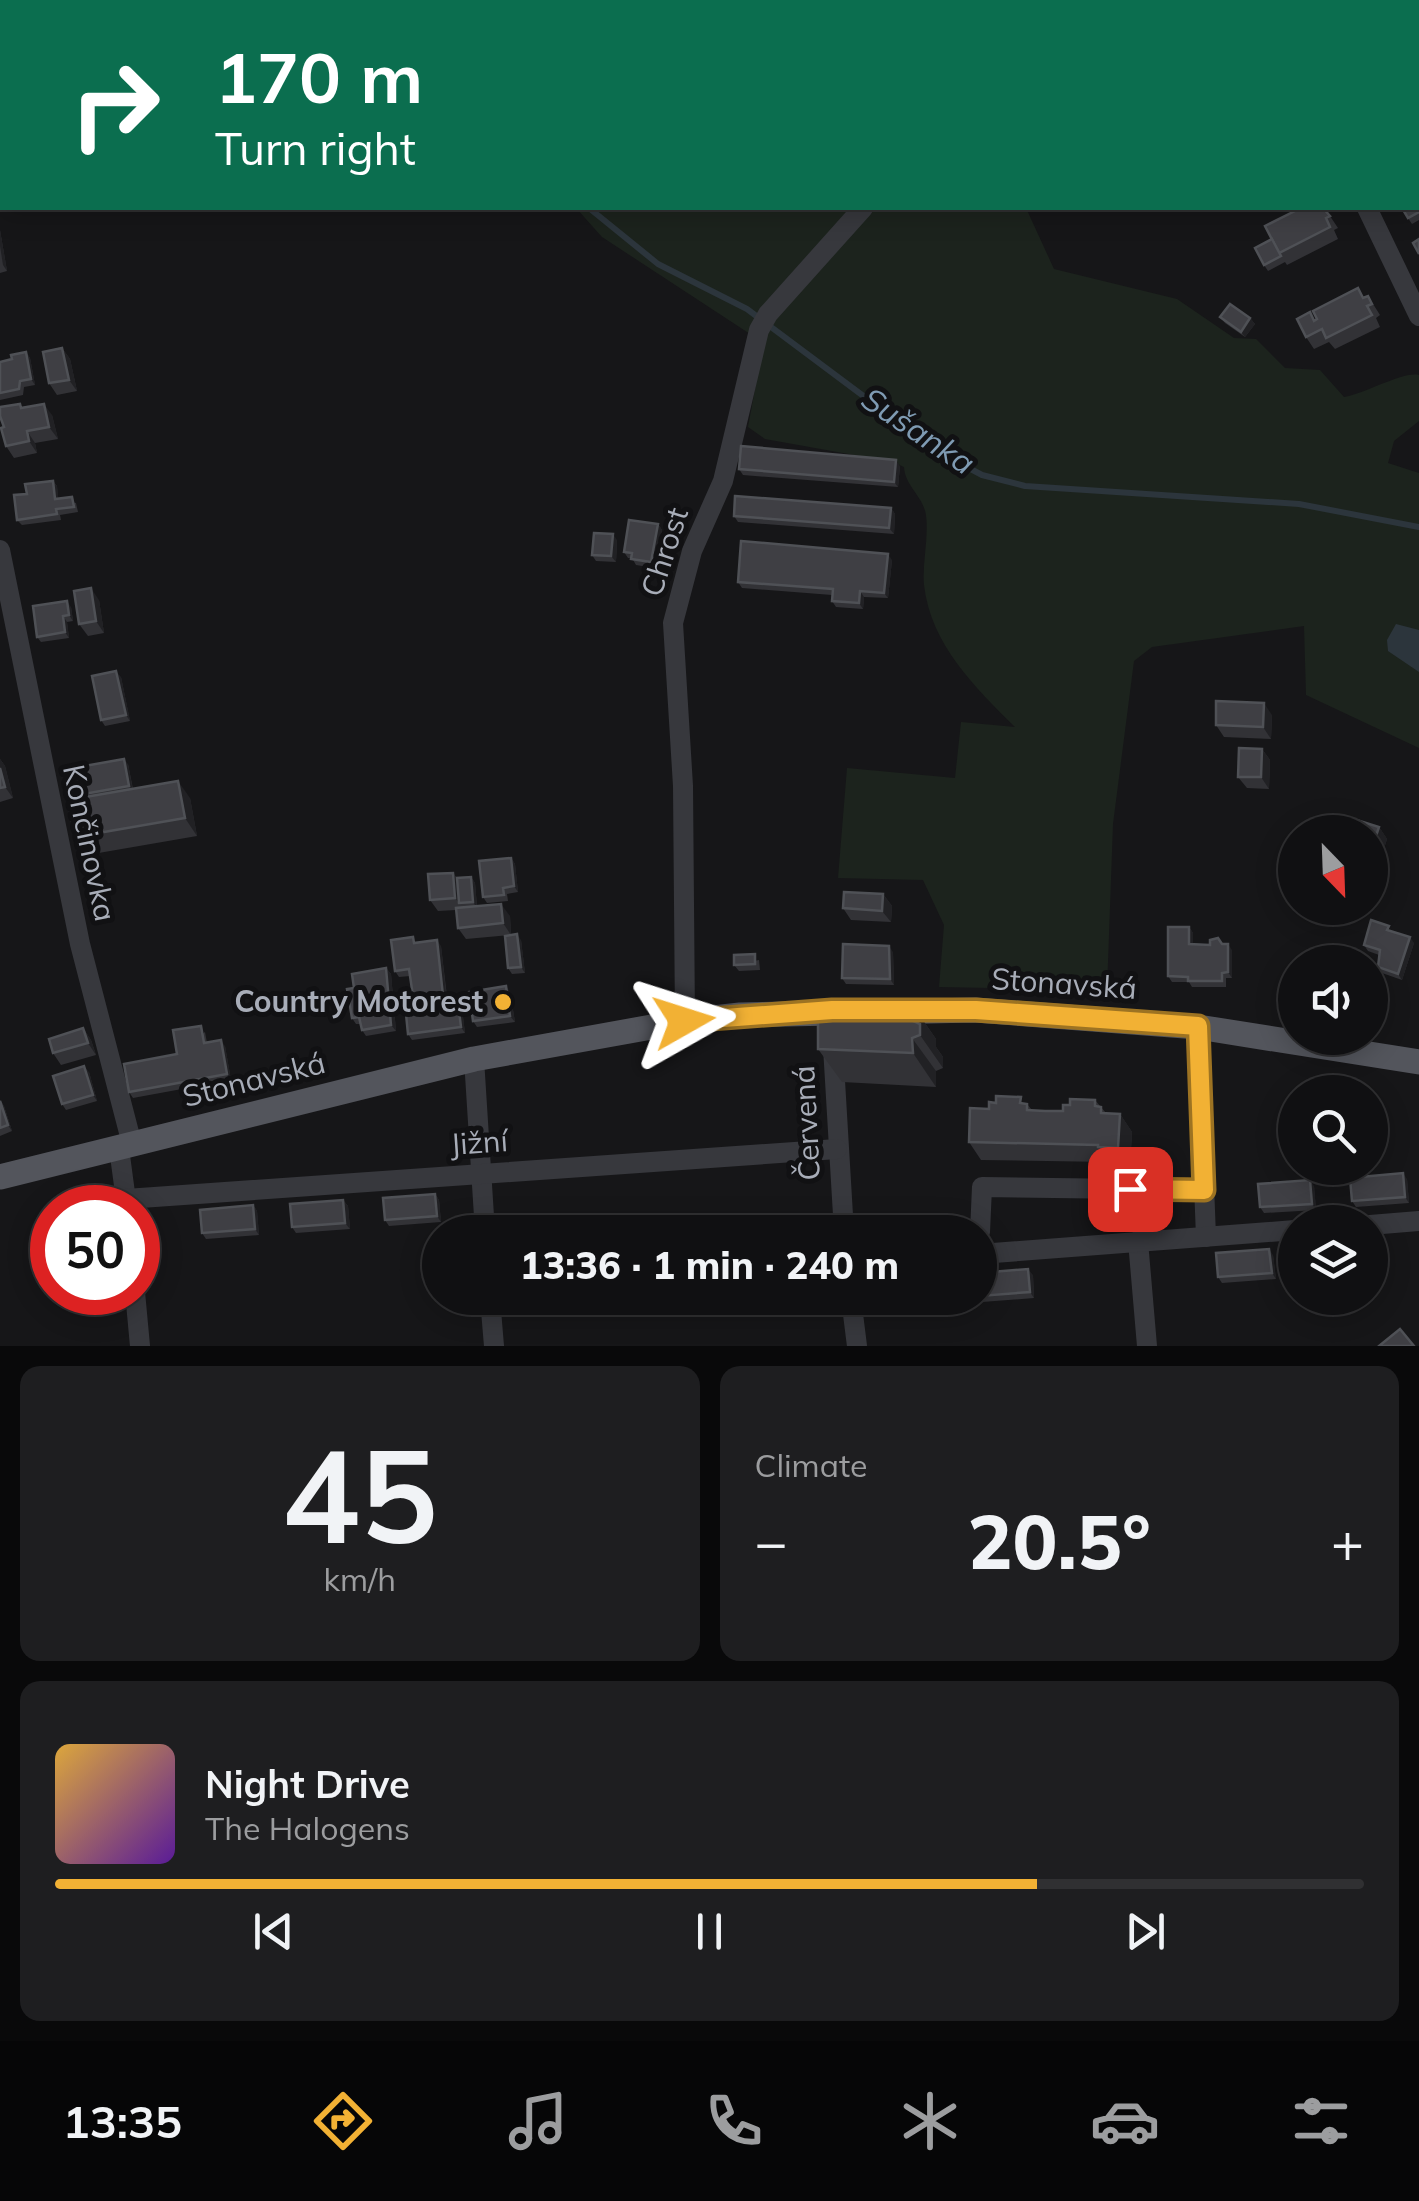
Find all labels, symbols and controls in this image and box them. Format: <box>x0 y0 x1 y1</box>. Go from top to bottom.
text: 170 m <box>215 33 423 121</box>
icon: right <box>50 40 180 170</box>
text: Turn right <box>215 120 416 176</box>
water label: Sušanka <box>854 378 983 482</box>
street label: Chrost <box>632 502 696 601</box>
street label: Končinovka <box>55 761 125 925</box>
north arrow <box>1278 815 1388 925</box>
map controls <box>1278 815 1388 1315</box>
button: sound <box>1278 945 1388 1055</box>
street label: Stonavská <box>990 959 1138 1007</box>
position arrow <box>632 969 736 1073</box>
place label: Country Motorest <box>234 982 483 1020</box>
marker: Country Motorest <box>492 991 514 1013</box>
street label: Stonavská <box>179 1043 329 1115</box>
street label: Červená <box>784 1065 828 1182</box>
button: search <box>1278 1075 1388 1185</box>
street label: Jižní <box>449 1121 511 1163</box>
pin <box>1088 1147 1173 1232</box>
icon: arrive <box>1103 1162 1158 1217</box>
speed limit sign: 50 <box>30 1185 160 1315</box>
button: layers <box>1278 1205 1388 1315</box>
text: 13:36 · 1 min · 240 m <box>520 1241 899 1289</box>
text: 45 <box>282 1412 438 1576</box>
text: Climate <box>755 1445 867 1485</box>
text: 20.5° <box>968 1494 1151 1588</box>
text: − <box>755 1507 788 1576</box>
text: + <box>1331 1507 1364 1576</box>
text: km/h <box>324 1559 396 1599</box>
text: Night Drive <box>205 1760 410 1808</box>
text: The Halogens <box>205 1808 410 1848</box>
icon: previous <box>246 1904 301 1959</box>
icon: pause <box>682 1904 737 1959</box>
icon: next <box>1118 1904 1173 1959</box>
icon: directions <box>308 2086 378 2156</box>
icon: music <box>503 2086 573 2156</box>
icon: phone <box>699 2086 769 2156</box>
icon: climate <box>895 2086 965 2156</box>
icon: car <box>1090 2086 1160 2156</box>
icon: filters <box>1286 2086 1356 2156</box>
text: 13:35 <box>63 2093 182 2149</box>

